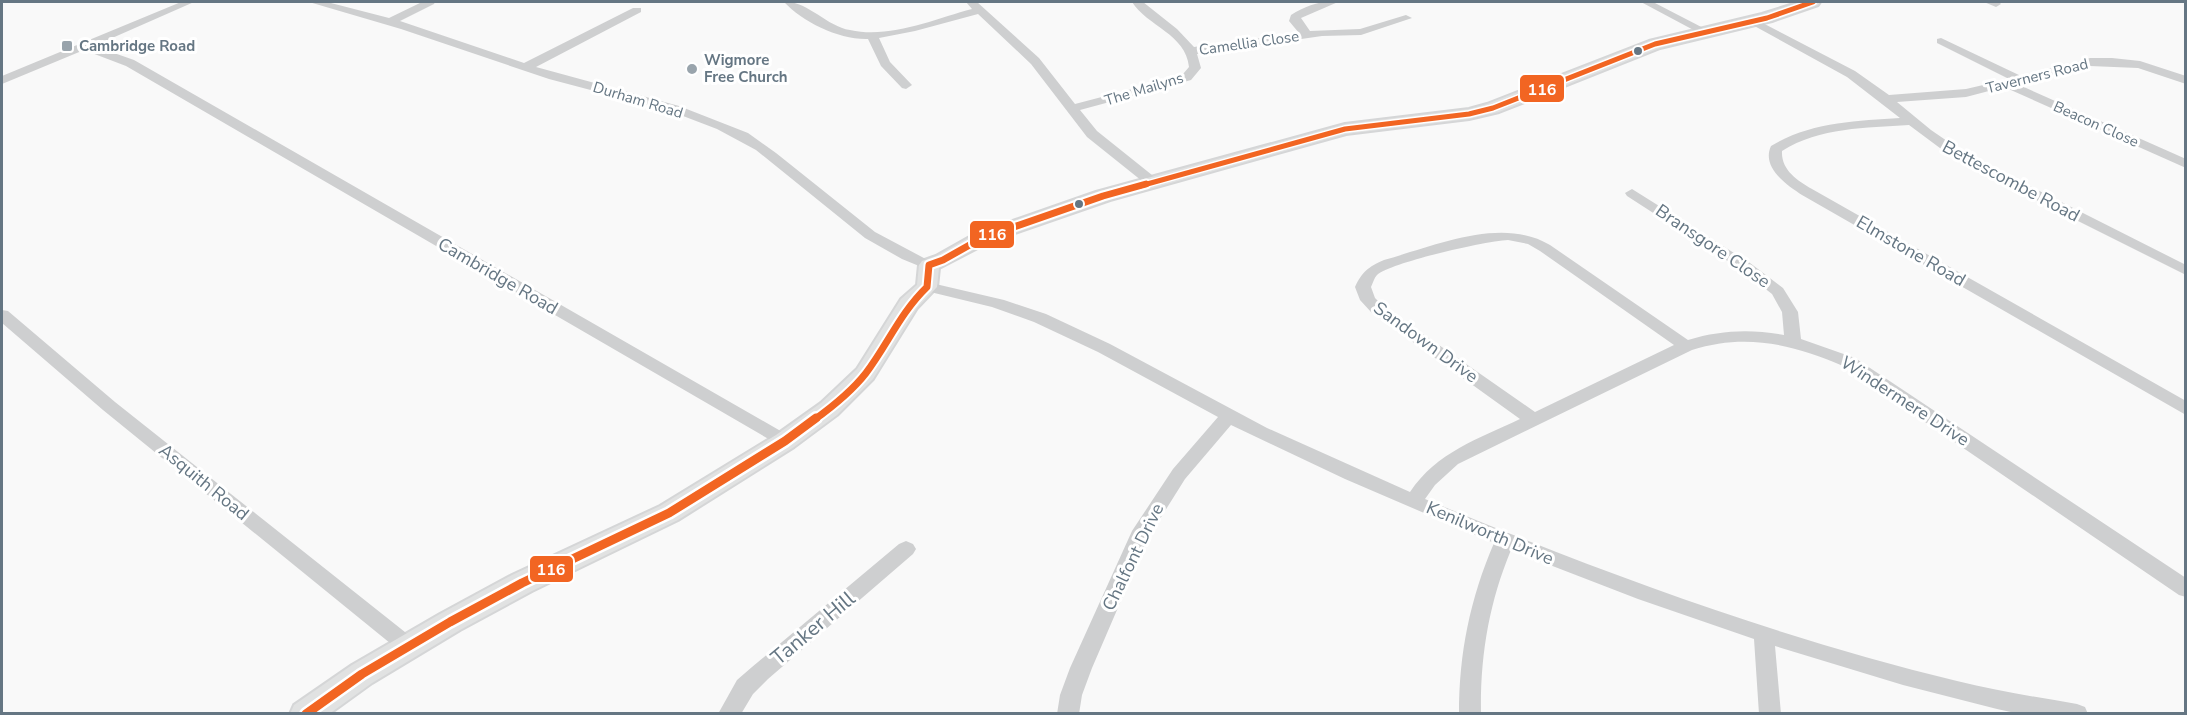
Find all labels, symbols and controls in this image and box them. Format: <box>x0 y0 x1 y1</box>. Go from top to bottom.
street label: Camellia Close <box>1198 26 1300 60</box>
place label: Cambridge Road <box>79 36 195 56</box>
marker: Cambridge Road <box>60 39 74 53</box>
unlabelled marker <box>1632 45 1644 57</box>
place label: Wigmore Free Church <box>704 50 788 87</box>
street label: Taverners Road <box>1984 54 2090 98</box>
marker: Wigmore Free Church <box>685 62 699 76</box>
street label: The Mailyns <box>1102 68 1186 110</box>
line badge: 116 <box>1519 74 1565 103</box>
street label: Durham Road <box>591 77 685 123</box>
text: 116 <box>1528 79 1556 101</box>
street label: Beacon Close <box>2050 96 2142 152</box>
street label: Bettescombe Road <box>1938 135 2084 227</box>
unlabelled marker <box>1073 198 1085 210</box>
street label: Bransgore Close <box>1651 199 1775 293</box>
street label: Elmstone Road <box>1852 210 1970 292</box>
line badge: 116 <box>969 220 1015 249</box>
text: 116 <box>978 224 1006 246</box>
street label: Cambridge Road <box>434 232 562 320</box>
street label: Sandown Drive <box>1369 296 1483 388</box>
street label: Windermere Drive <box>1836 350 1974 452</box>
street label: Asquith Road <box>154 438 254 526</box>
street label: Kenilworth Drive <box>1423 495 1557 571</box>
street label: Chalfont Drive <box>1097 499 1169 615</box>
line badge: 116 <box>529 555 574 583</box>
text: 116 <box>537 559 565 581</box>
street label: Tanker Hill <box>765 584 862 671</box>

